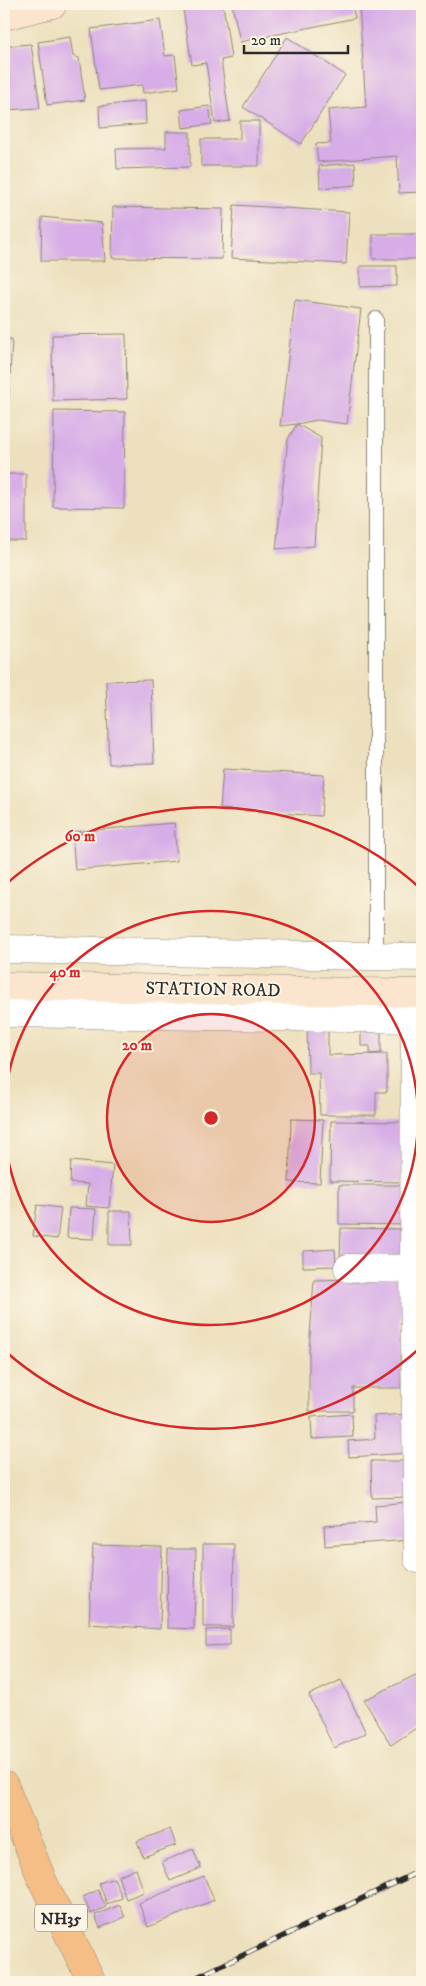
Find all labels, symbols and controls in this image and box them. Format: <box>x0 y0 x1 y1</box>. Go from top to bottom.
scale bar <box>244 22 347 54</box>
text: 20 m <box>251 31 281 50</box>
text: 60 m <box>65 827 96 846</box>
text: 40 m <box>48 963 81 982</box>
street label: STATION ROAD <box>145 978 281 1002</box>
text: 20 m <box>122 1036 153 1055</box>
centre of rings <box>202 1109 220 1127</box>
road number: NH35 <box>35 1905 87 1932</box>

